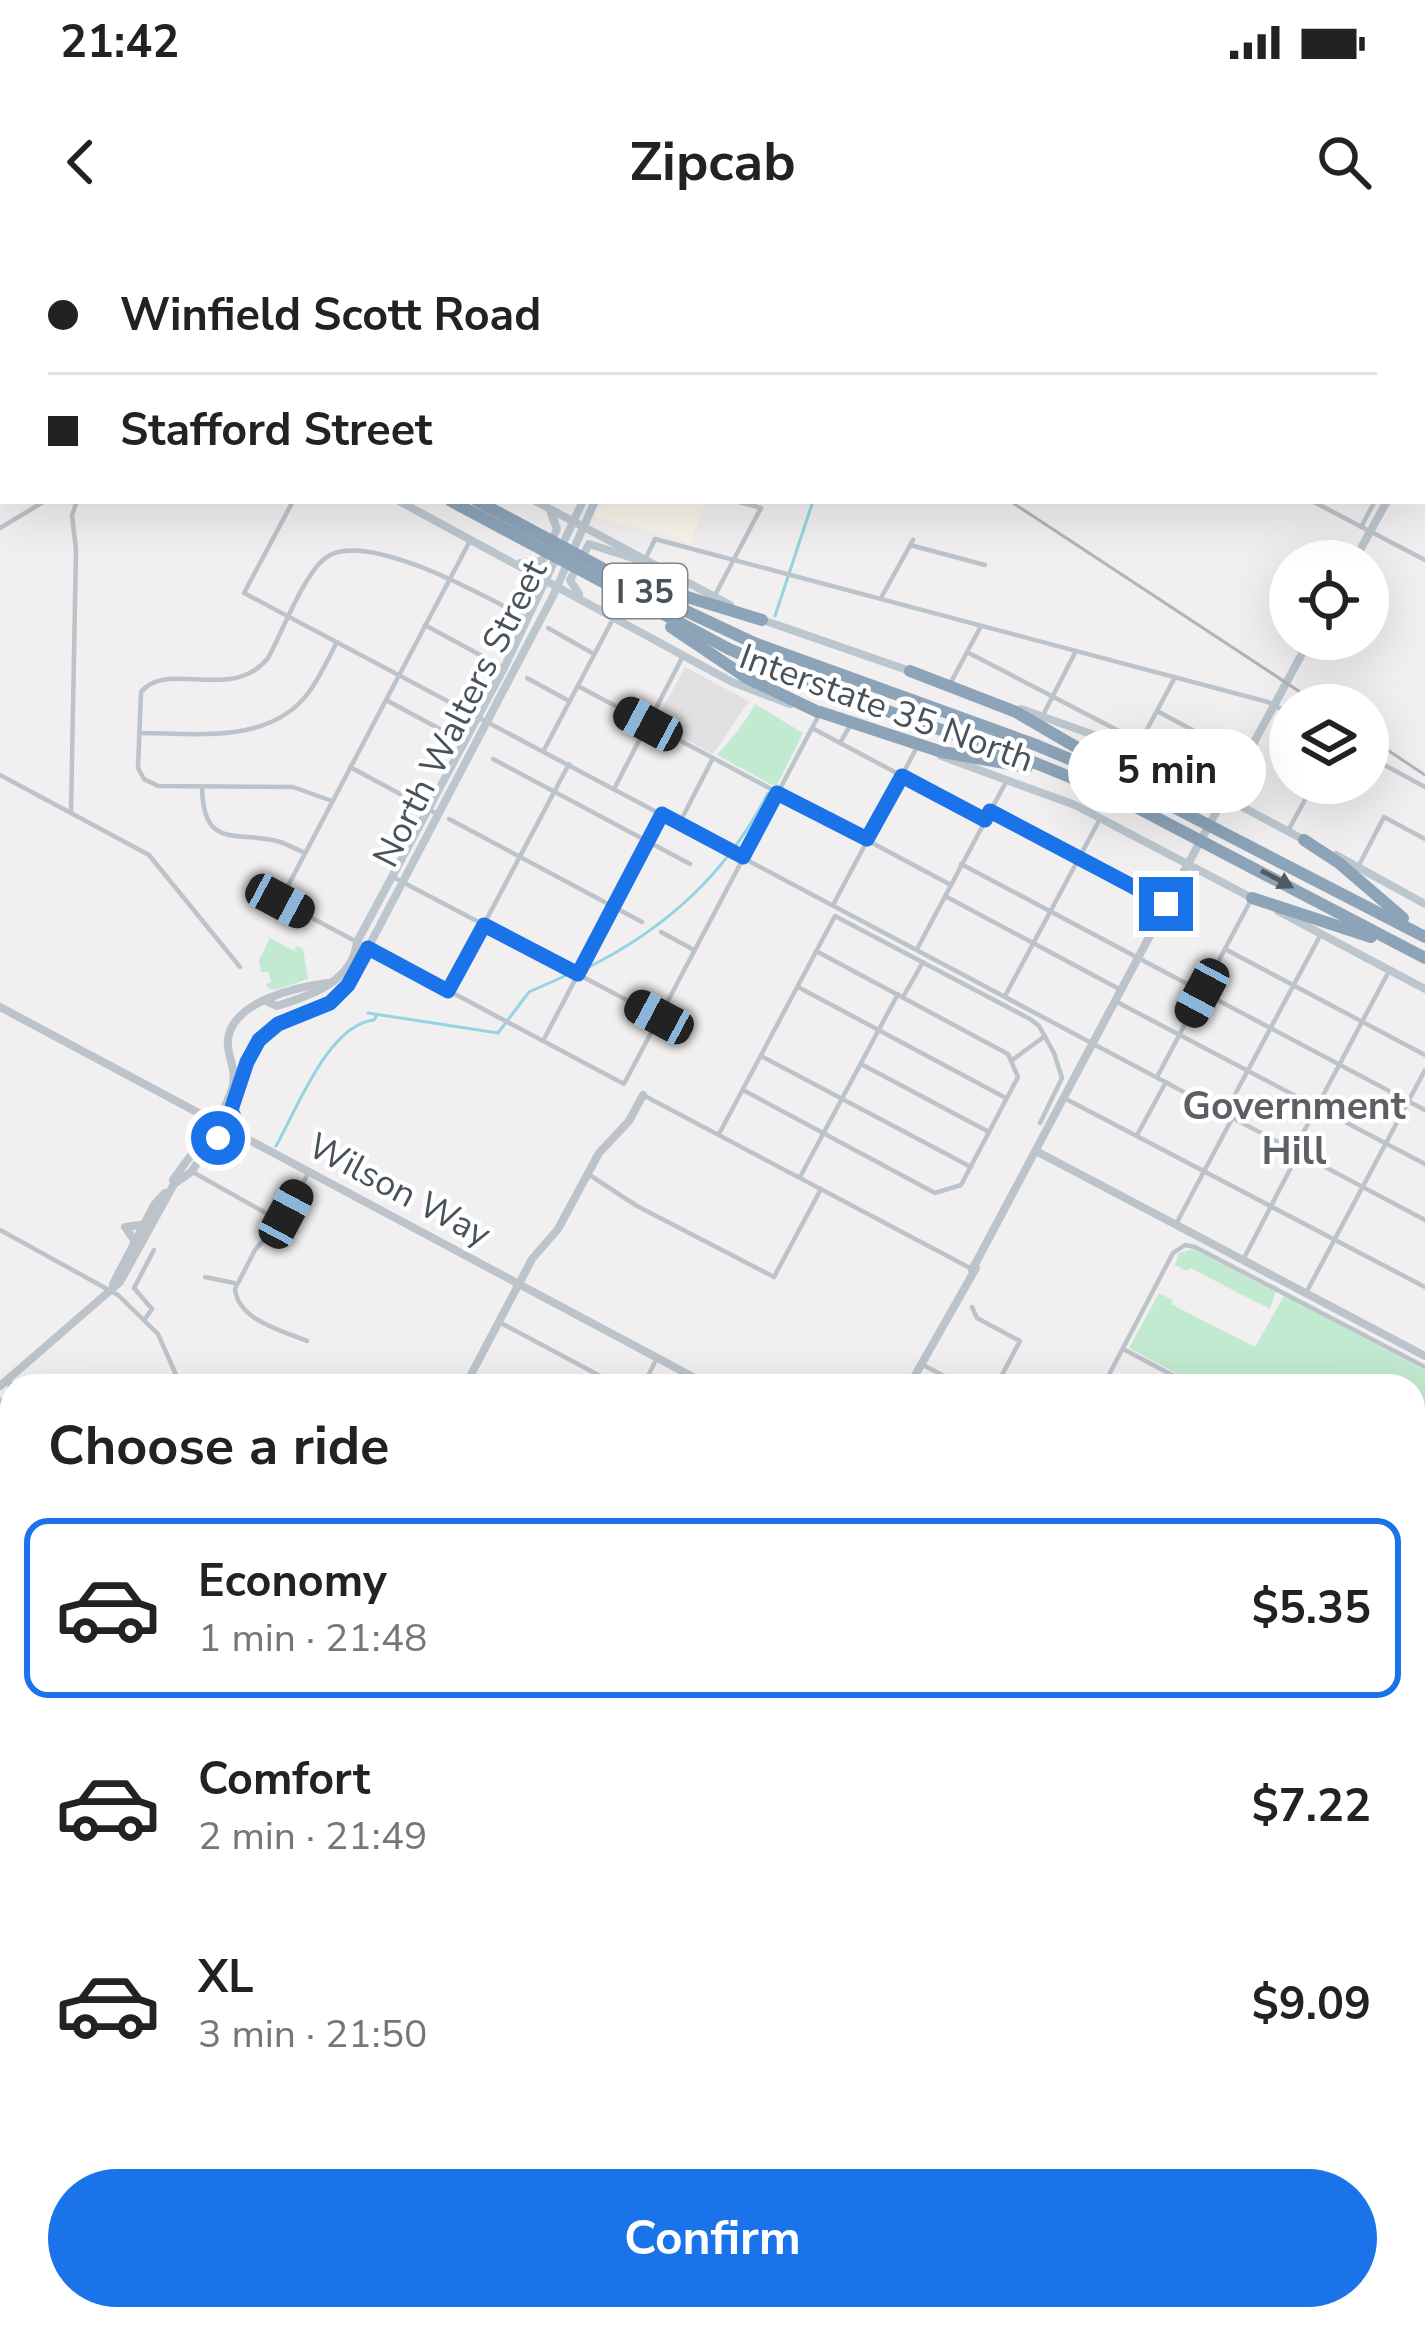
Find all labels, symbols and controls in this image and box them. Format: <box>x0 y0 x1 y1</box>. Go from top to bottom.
text: 21:42 <box>60 12 179 73</box>
text: Zipcab <box>629 125 796 199</box>
icon: back <box>48 129 114 195</box>
icon: search <box>1311 129 1377 195</box>
text: Winfield Scott Road <box>120 285 541 346</box>
text: Stafford Street <box>120 400 432 461</box>
map controls <box>1269 540 1389 804</box>
button: locate <box>1269 540 1389 660</box>
street label: North Walters Street <box>362 551 559 876</box>
road number: I 35 <box>603 564 687 618</box>
street label: Interstate 35 North <box>733 632 1040 784</box>
button: layers <box>1269 684 1389 804</box>
car <box>608 691 688 757</box>
callout: 5 min <box>1067 730 1265 814</box>
text: 5 min <box>1117 744 1217 797</box>
car <box>240 868 320 934</box>
one-way arrow <box>1260 868 1295 889</box>
route end <box>1139 877 1193 931</box>
car <box>1169 953 1235 1033</box>
car <box>619 984 699 1050</box>
district label: Government Hill <box>1182 1080 1407 1178</box>
route start <box>191 1111 245 1165</box>
street label: Wilson Way <box>299 1122 500 1259</box>
car <box>253 1174 319 1254</box>
text: Choose a ride <box>48 1409 389 1483</box>
text: Economy <box>198 1551 387 1612</box>
icon: car <box>54 1554 162 1662</box>
text: $5.35 <box>1252 1578 1371 1639</box>
text: 1 min · 21:48 <box>198 1612 427 1665</box>
text: Comfort <box>198 1749 370 1810</box>
icon: car <box>54 1752 162 1860</box>
text: $7.22 <box>1252 1776 1371 1837</box>
text: 2 min · 21:49 <box>198 1810 427 1863</box>
text: XL <box>198 1947 254 2008</box>
icon: car <box>54 1950 162 2058</box>
text: $9.09 <box>1252 1974 1371 2035</box>
text: 3 min · 21:50 <box>198 2008 427 2061</box>
button: Confirm <box>48 2169 1377 2307</box>

